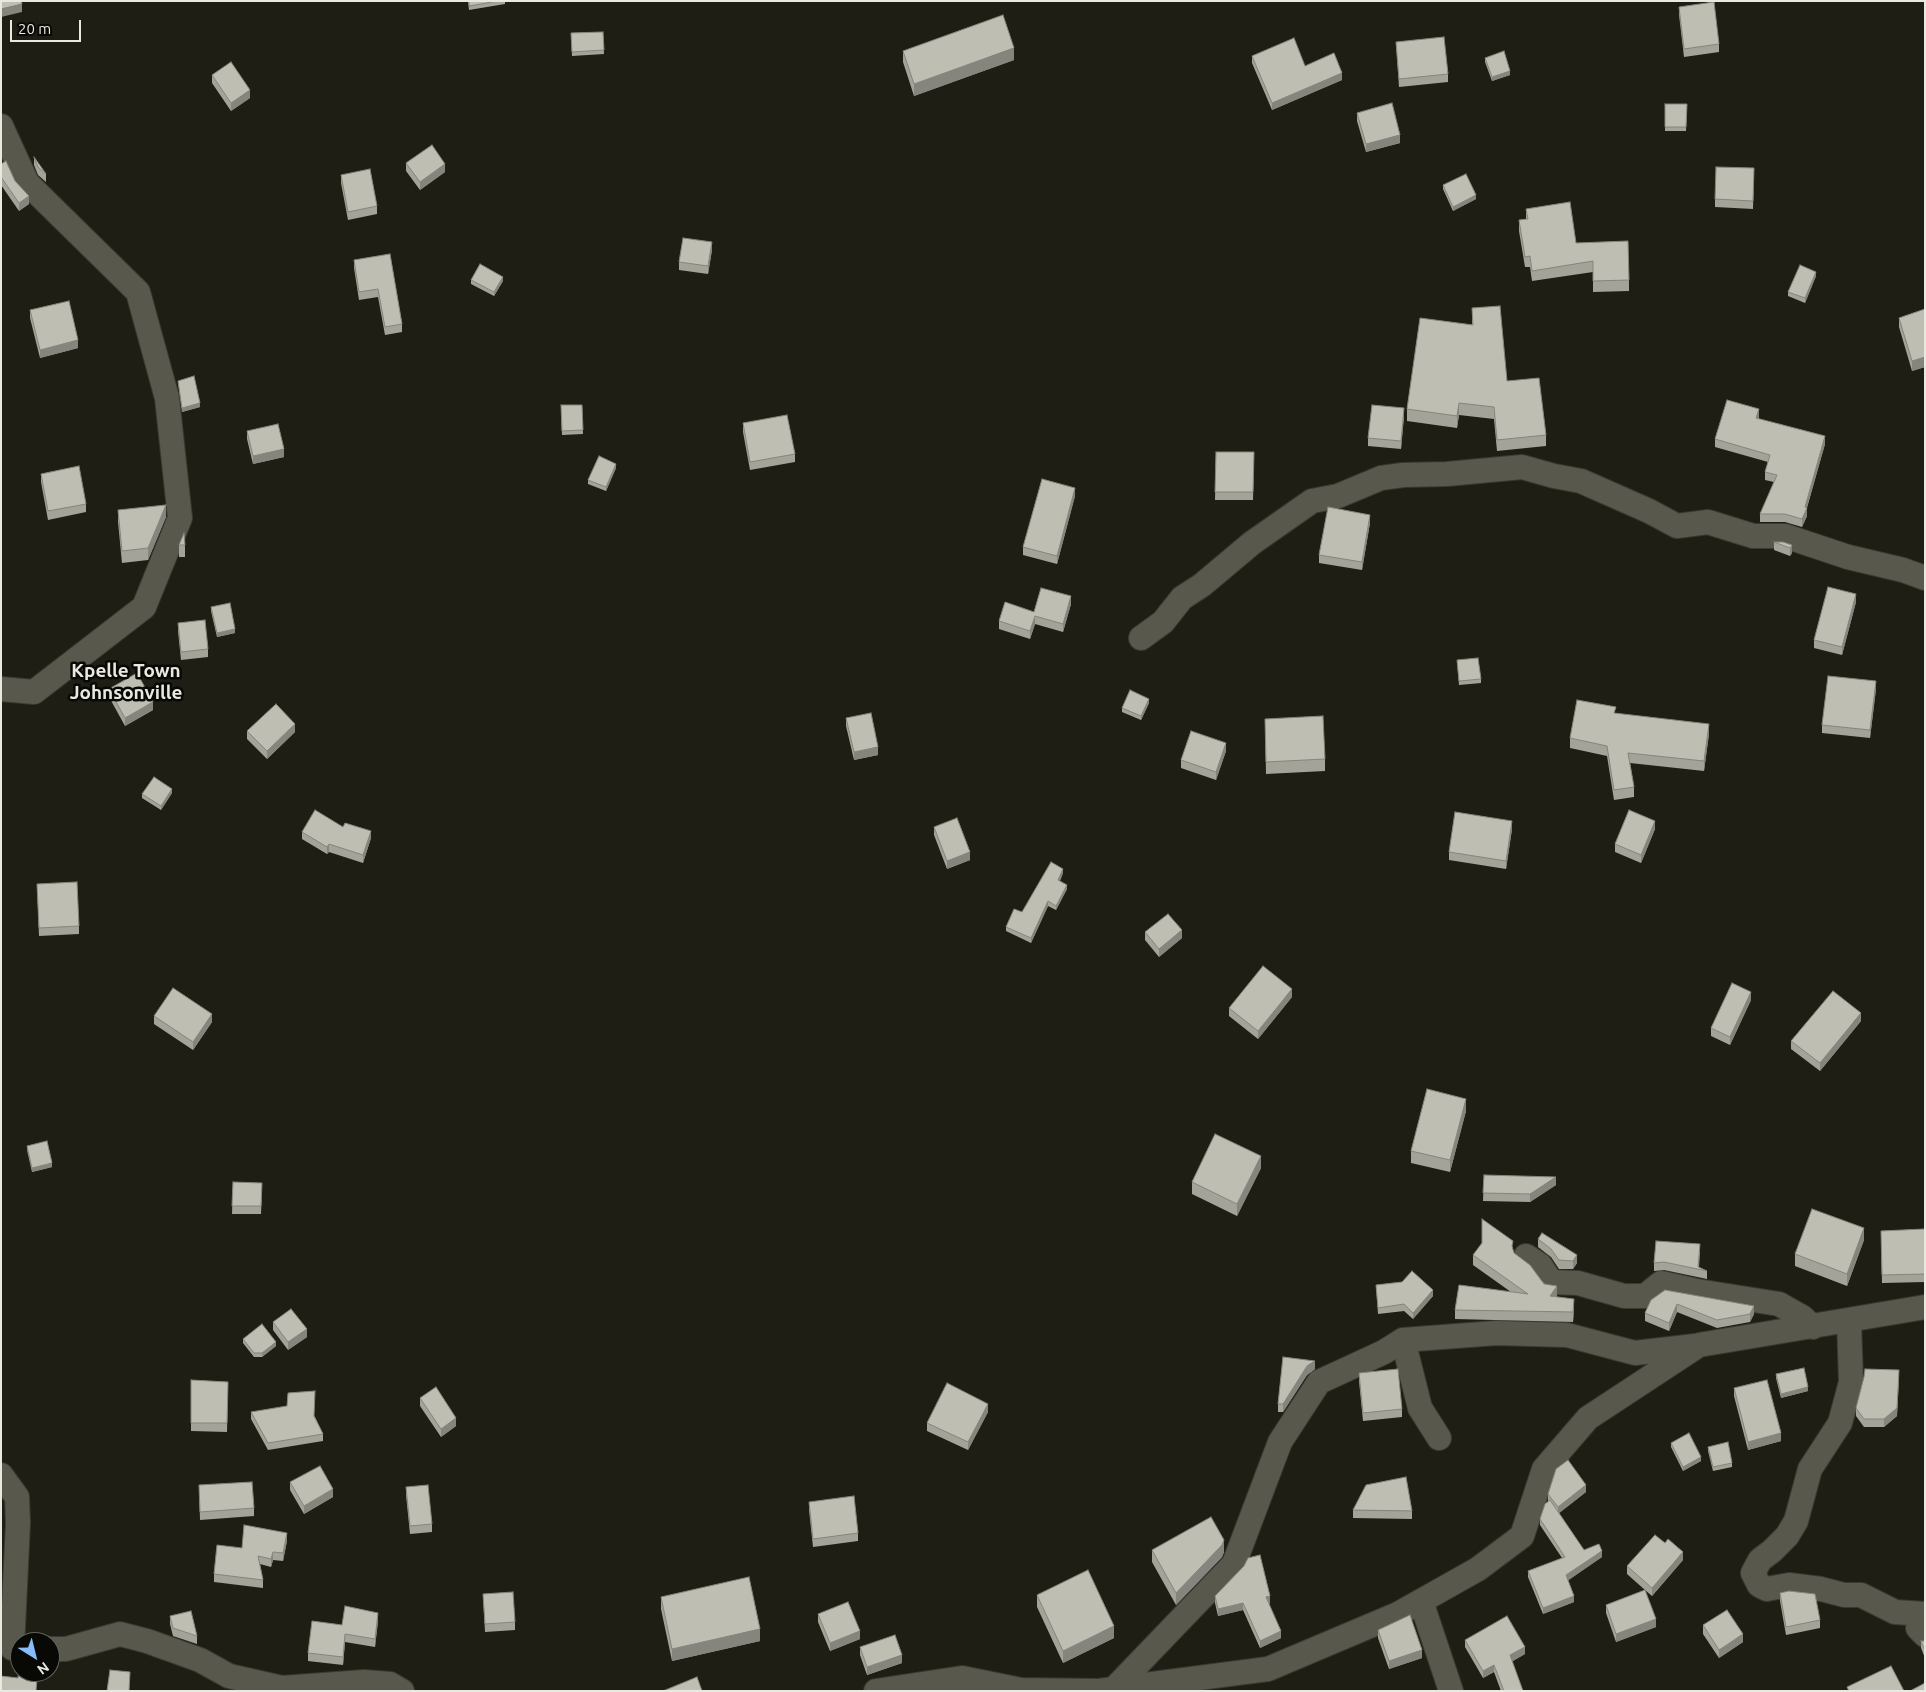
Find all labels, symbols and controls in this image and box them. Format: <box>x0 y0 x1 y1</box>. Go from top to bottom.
scale bar <box>12 10 84 42</box>
text: 20 m <box>18 20 51 37</box>
district label: Kpelle Town Johnsonville <box>70 660 182 704</box>
north arrow <box>10 1632 60 1682</box>
text: N <box>34 1659 52 1678</box>

